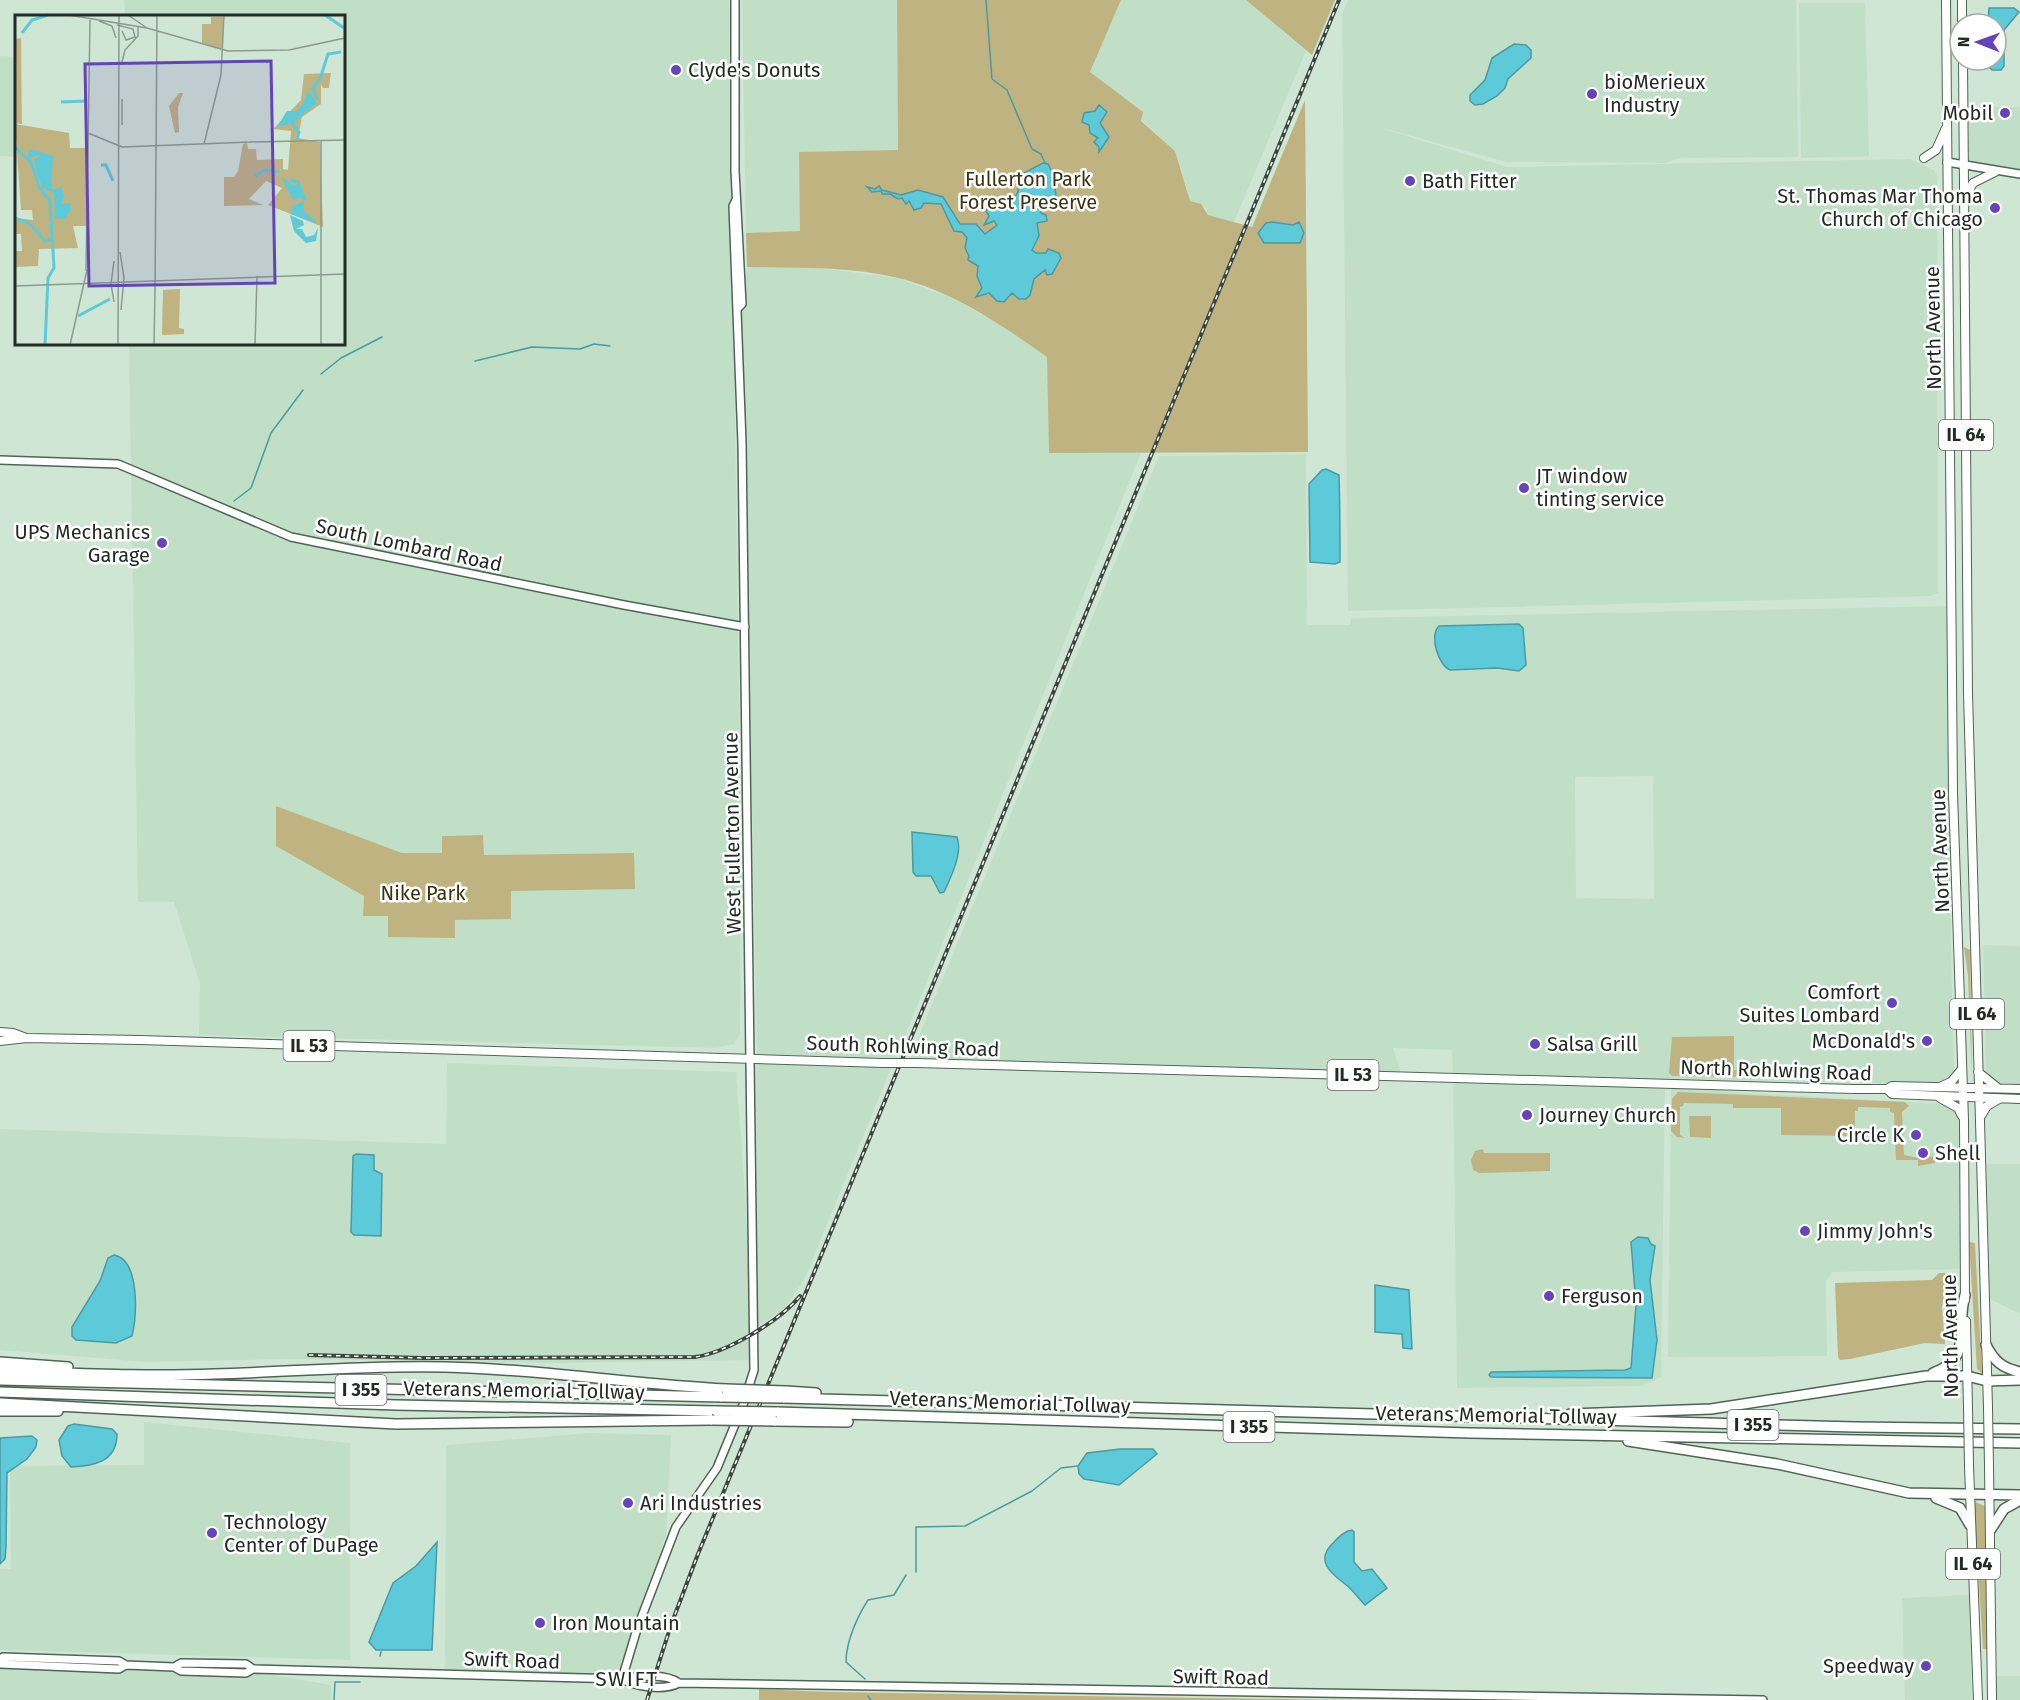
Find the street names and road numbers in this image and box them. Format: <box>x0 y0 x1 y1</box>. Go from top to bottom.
street label: North Avenue <box>1920 266 1946 390</box>
road number: IL 64 <box>1939 420 1993 450</box>
street label: South Lombard Road <box>314 514 504 576</box>
street label: West Fullerton Avenue <box>718 732 746 934</box>
street label: North Avenue <box>1926 789 1954 913</box>
road number: IL 64 <box>1950 999 2004 1029</box>
road number: IL 53 <box>284 1031 334 1061</box>
street label: South Rohlwing Road <box>806 1031 1000 1061</box>
street label: North Rohlwing Road <box>1680 1055 1872 1085</box>
road number: IL 53 <box>1328 1060 1378 1090</box>
street label: North Avenue <box>1937 1274 1963 1398</box>
road number: I 355 <box>336 1375 386 1405</box>
street label: Veterans Memorial Tollway <box>403 1376 645 1404</box>
street label: Veterans Memorial Tollway <box>889 1386 1131 1418</box>
street label: Veterans Memorial Tollway <box>1375 1401 1617 1429</box>
road number: I 355 <box>1728 1410 1778 1440</box>
road number: I 355 <box>1224 1412 1274 1442</box>
road number: IL 64 <box>1946 1549 2000 1579</box>
street label: Swift Road <box>463 1646 561 1674</box>
street label: Swift Road <box>1173 1664 1269 1690</box>

